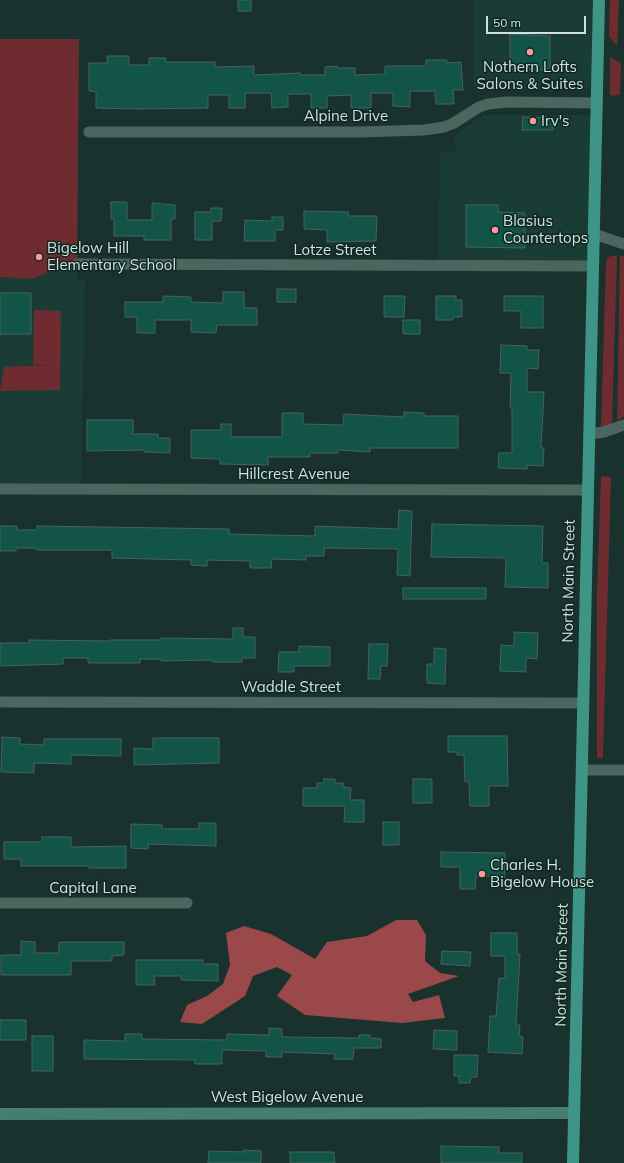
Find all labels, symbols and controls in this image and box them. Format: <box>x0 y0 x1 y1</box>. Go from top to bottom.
scale bar <box>488 8 588 34</box>
text: 50 m <box>493 15 521 30</box>
marker: Nothern Lofts Salons & Suites <box>525 47 535 57</box>
place label: Nothern Lofts Salons & Suites <box>477 58 583 93</box>
street label: Alpine Drive <box>304 107 388 125</box>
place label: Irv's <box>541 112 569 130</box>
marker: Irv's <box>528 116 538 126</box>
place label: Blasius Countertops <box>503 212 588 247</box>
marker: Blasius Countertops <box>490 225 500 235</box>
place label: Bigelow Hill Elementary School <box>47 239 176 274</box>
street label: Lotze Street <box>293 241 377 259</box>
marker: Bigelow Hill Elementary School <box>34 252 44 262</box>
street label: Hillcrest Avenue <box>238 465 350 483</box>
street label: North Main Street <box>559 519 579 643</box>
street label: Waddle Street <box>241 678 341 696</box>
place label: Charles H. Bigelow House <box>490 856 594 891</box>
marker: Charles H. Bigelow House <box>477 869 487 879</box>
street label: Capital Lane <box>49 879 137 897</box>
street label: North Main Street <box>552 903 572 1027</box>
street label: West Bigelow Avenue <box>211 1088 363 1106</box>

